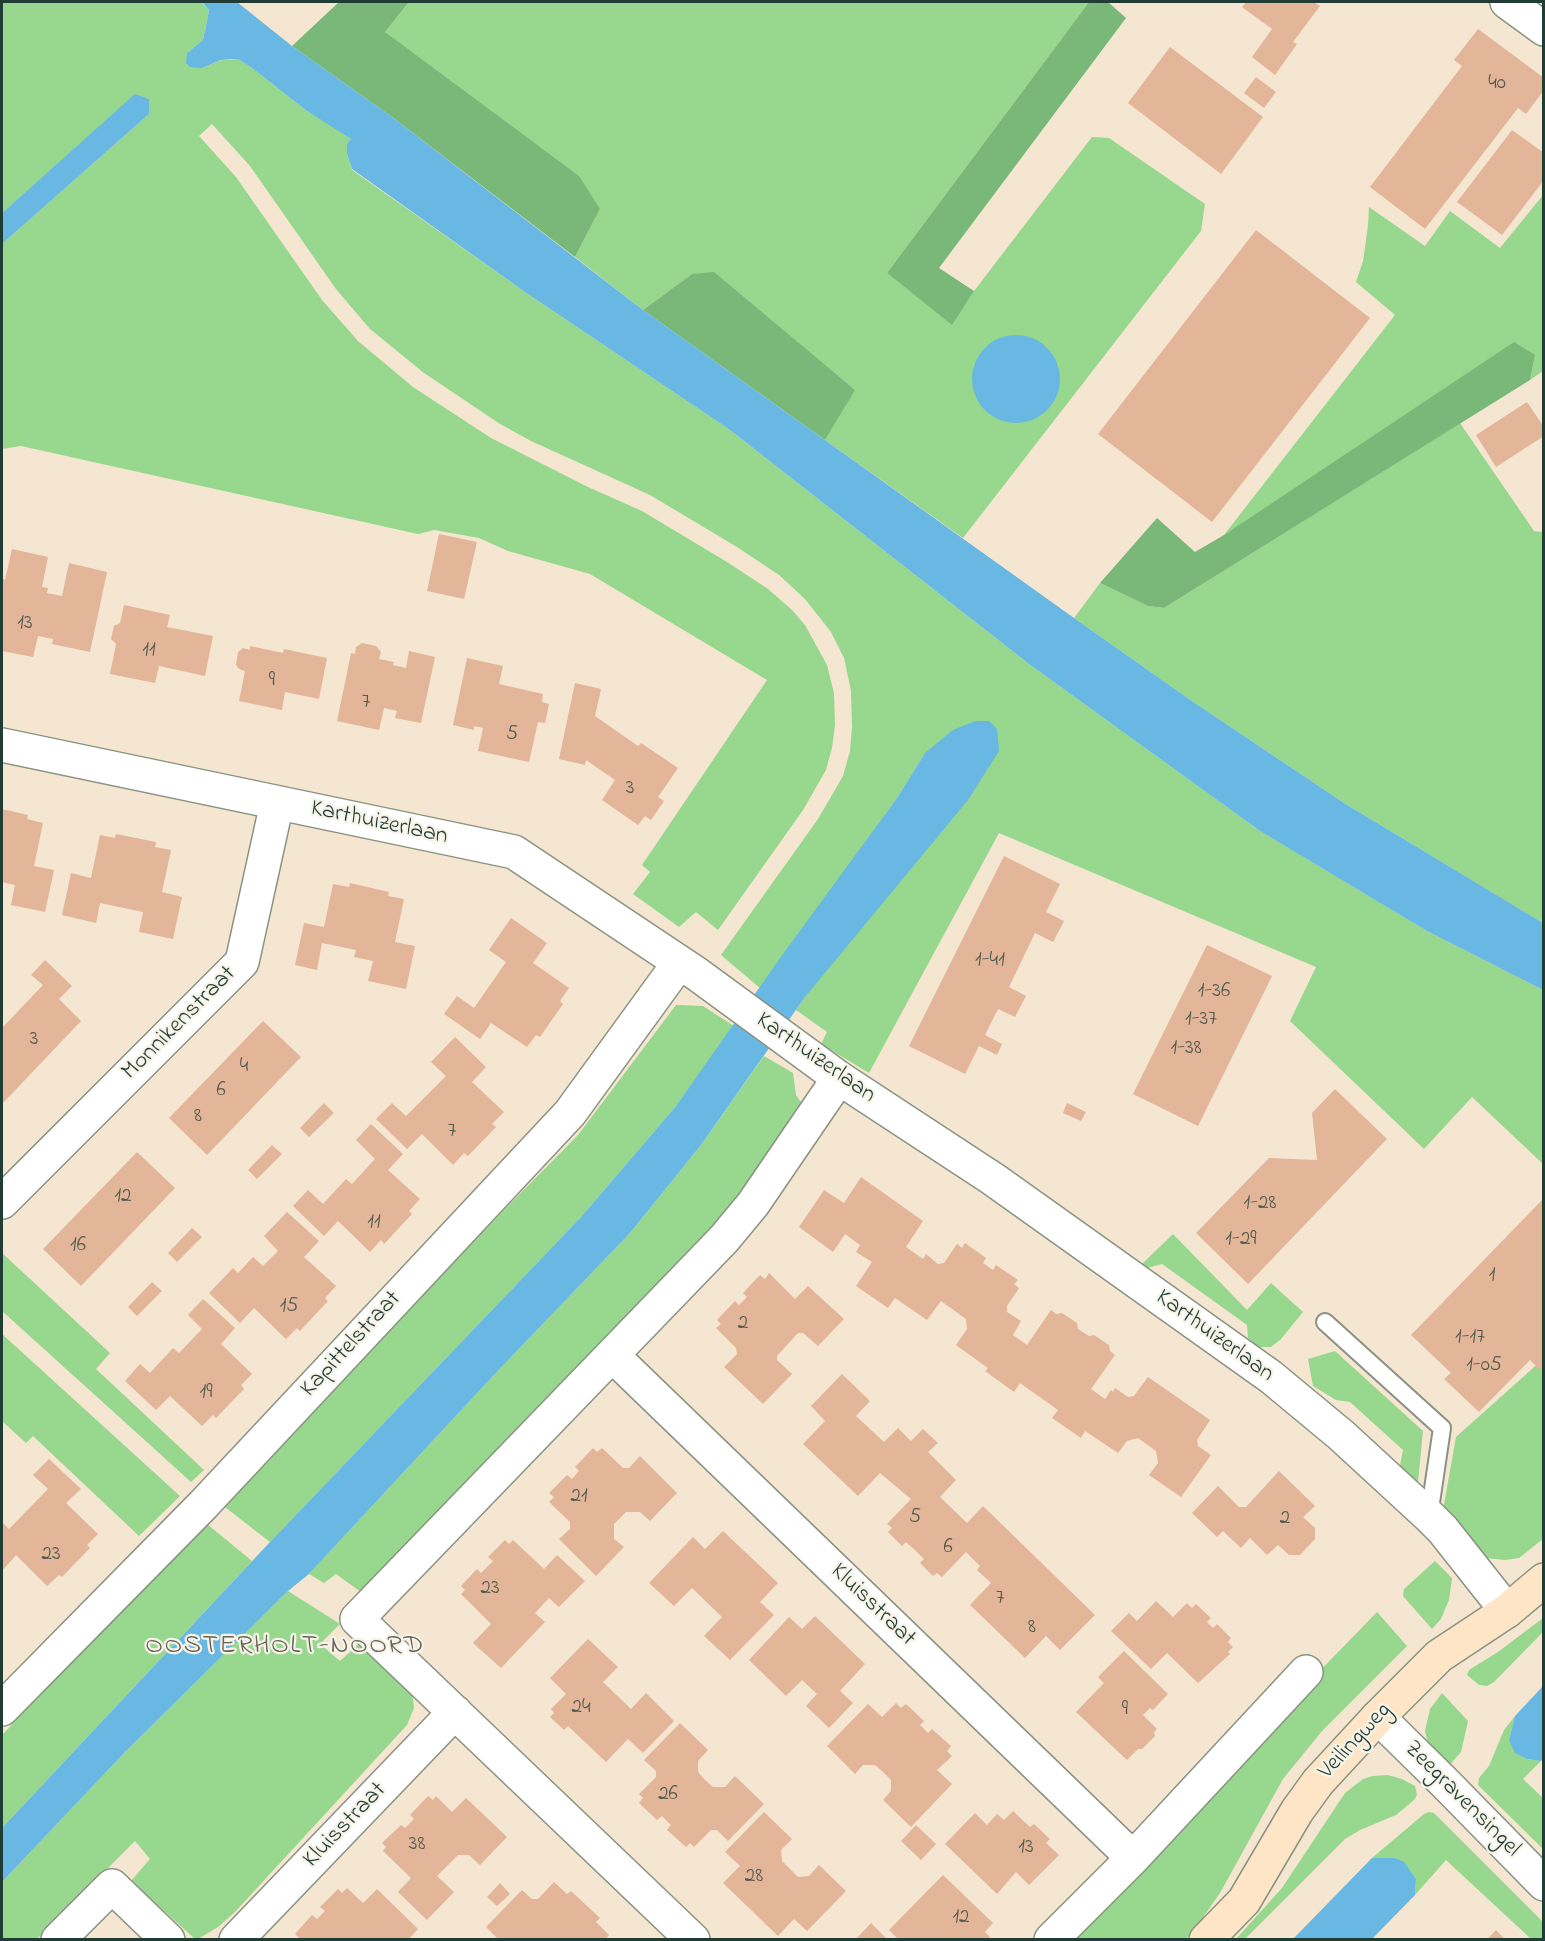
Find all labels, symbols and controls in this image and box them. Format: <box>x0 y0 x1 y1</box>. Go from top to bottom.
house number: 40 <box>1488 72 1506 98</box>
house number: 13 <box>17 612 33 638</box>
house number: 11 <box>142 639 156 665</box>
house number: 9 <box>269 669 275 695</box>
house number: 7 <box>362 691 370 717</box>
house number: 5 <box>506 723 518 749</box>
house number: 3 <box>626 777 634 803</box>
street label: Karthuizerlaan <box>308 795 450 853</box>
house number: 1-41 <box>975 949 1005 975</box>
street label: Monnikenstraat <box>117 961 243 1087</box>
house number: 1-36 <box>1198 980 1230 1006</box>
street label: Karthuizerlaan <box>750 1007 880 1111</box>
house number: 1-37 <box>1185 1008 1217 1034</box>
house number: 3 <box>30 1028 38 1054</box>
house number: 1-38 <box>1170 1037 1202 1063</box>
house number: 4 <box>240 1055 248 1081</box>
house number: 6 <box>216 1079 226 1105</box>
house number: 8 <box>194 1105 202 1131</box>
house number: 7 <box>448 1120 456 1146</box>
house number: 12 <box>114 1185 132 1211</box>
house number: 1-28 <box>1244 1192 1276 1218</box>
house number: 11 <box>367 1211 381 1237</box>
house number: 1-29 <box>1225 1228 1257 1254</box>
house number: 16 <box>70 1234 86 1260</box>
house number: 1 <box>1489 1264 1495 1290</box>
street label: Karthuizerlaan <box>1149 1284 1279 1390</box>
street label: Kapittelstraat <box>296 1286 408 1404</box>
house number: 15 <box>280 1295 298 1321</box>
house number: 2 <box>738 1312 748 1338</box>
house number: 1-17 <box>1455 1326 1485 1352</box>
house number: 1-05 <box>1466 1354 1502 1380</box>
house number: 19 <box>200 1381 212 1407</box>
house number: 21 <box>570 1485 588 1511</box>
house number: 5 <box>909 1506 921 1532</box>
house number: 2 <box>1280 1507 1290 1533</box>
house number: 6 <box>943 1536 953 1562</box>
house number: 23 <box>41 1543 61 1569</box>
street label: Kluisstraat <box>823 1558 921 1654</box>
house number: 23 <box>480 1577 500 1603</box>
house number: 7 <box>996 1587 1004 1613</box>
house number: 8 <box>1028 1616 1036 1642</box>
district label: OOSTERHOLT-NOORD <box>145 1632 425 1664</box>
house number: 24 <box>571 1696 591 1722</box>
house number: 9 <box>1122 1698 1128 1724</box>
street label: Veilingweg <box>1313 1698 1399 1786</box>
street label: Zeegravensingel <box>1397 1736 1525 1864</box>
street label: Kluisstraat <box>298 1777 394 1875</box>
house number: 26 <box>658 1783 678 1809</box>
house number: 38 <box>409 1833 425 1859</box>
house number: 13 <box>1018 1836 1034 1862</box>
house number: 28 <box>745 1865 763 1891</box>
house number: 12 <box>952 1906 970 1932</box>

